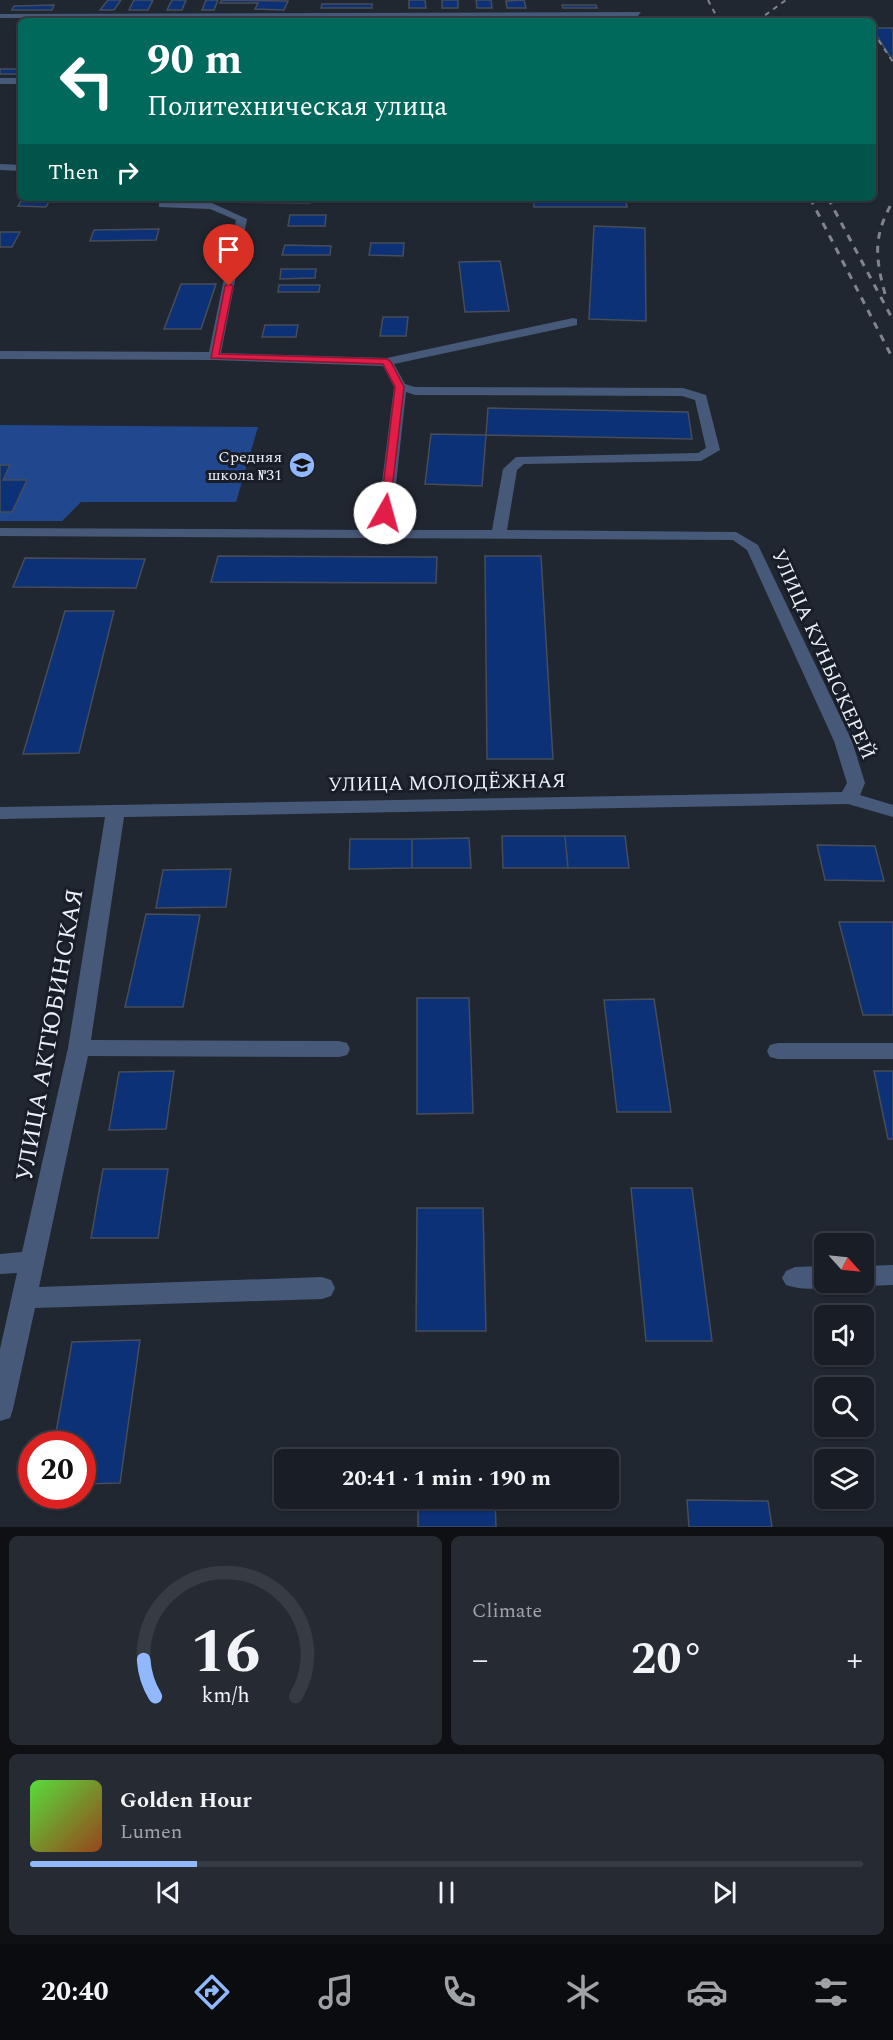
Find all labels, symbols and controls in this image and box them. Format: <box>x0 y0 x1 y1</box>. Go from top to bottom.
text: 90 m <box>147 29 242 92</box>
icon: left <box>48 42 126 120</box>
text: Политехническая улица <box>147 86 448 128</box>
text: Then <box>48 156 99 189</box>
icon: right <box>111 156 144 189</box>
pin <box>203 224 254 286</box>
icon: arrive <box>212 233 245 266</box>
place label: Средняя школа №31 <box>208 445 282 487</box>
school or university icon: Средняя школа №31 <box>287 450 317 480</box>
position arrow <box>353 481 417 545</box>
street label: УЛИЦА КУНЫСКЕРЕЙ <box>763 545 883 764</box>
street label: УЛИЦА МОЛОДЁЖНАЯ <box>328 766 566 800</box>
street label: УЛИЦА АКТЮБИНСКАЯ <box>7 886 93 1184</box>
north arrow <box>814 1233 874 1293</box>
map controls <box>814 1233 874 1509</box>
button: sound <box>814 1305 874 1365</box>
button: search <box>814 1377 874 1437</box>
speed limit sign: 20 <box>18 1431 96 1509</box>
button: layers <box>814 1449 874 1509</box>
text: 20:41 · 1 min · 190 m <box>342 1462 551 1495</box>
text: Climate <box>472 1596 542 1626</box>
text: 16 <box>190 1605 261 1700</box>
text: 20° <box>631 1625 704 1694</box>
text: − <box>472 1635 489 1685</box>
text: + <box>847 1635 863 1685</box>
text: km/h <box>201 1680 250 1713</box>
text: Golden Hour <box>120 1784 252 1817</box>
text: Lumen <box>120 1817 182 1847</box>
icon: previous <box>152 1876 185 1909</box>
icon: pause <box>430 1876 463 1909</box>
icon: next <box>708 1876 741 1909</box>
text: 20:40 <box>41 1971 109 2013</box>
icon: directions <box>191 1971 233 2013</box>
icon: music <box>315 1971 357 2013</box>
icon: phone <box>438 1971 480 2013</box>
icon: climate <box>562 1971 604 2013</box>
icon: car <box>686 1971 728 2013</box>
icon: filters <box>810 1971 852 2013</box>

